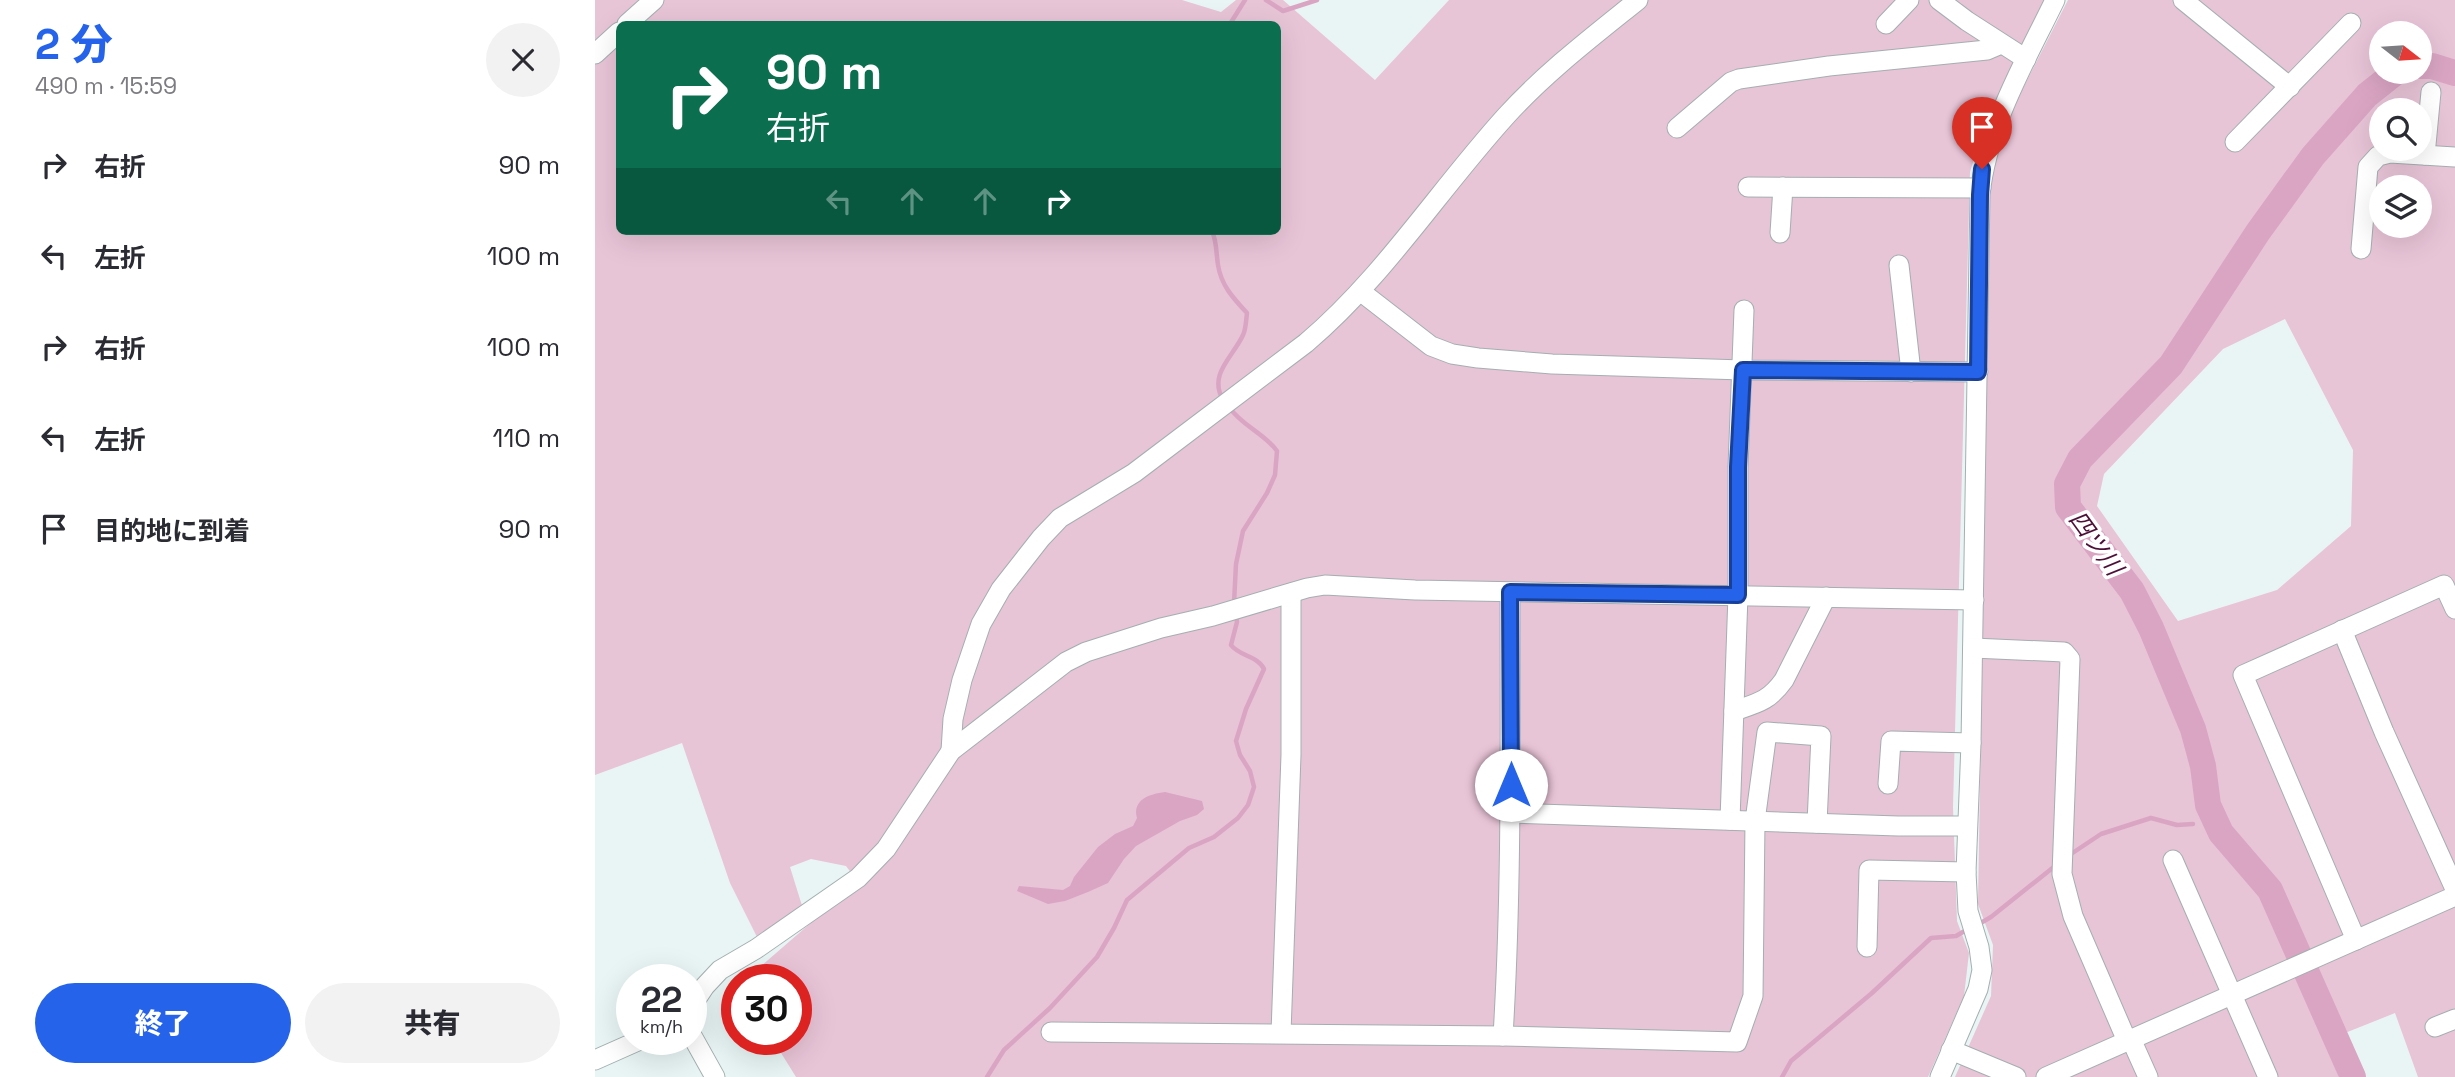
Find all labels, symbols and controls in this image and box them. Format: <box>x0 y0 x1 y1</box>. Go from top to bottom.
text: 2 分 <box>35 18 113 71</box>
north arrow <box>2369 21 2433 84</box>
map controls <box>2369 21 2432 238</box>
button: close <box>486 23 560 97</box>
text: 90 m <box>766 41 882 103</box>
icon: right <box>651 49 742 140</box>
text: 490 m · 15:59 <box>35 71 177 101</box>
pin <box>1952 97 2012 169</box>
button: search <box>2369 98 2432 161</box>
text: 右折 <box>766 108 830 148</box>
icon: arrive <box>1963 108 2001 146</box>
icon: right <box>35 146 73 184</box>
text: 90 m <box>498 148 560 182</box>
text: 右折 <box>94 150 146 184</box>
button: layers <box>2369 175 2432 238</box>
icon: left <box>820 182 858 220</box>
icon: ahead <box>893 182 931 220</box>
icon: ahead <box>966 182 1004 220</box>
icon: right <box>1039 182 1077 220</box>
icon: left <box>35 237 73 275</box>
text: 100 m <box>487 239 560 273</box>
text: 左折 <box>94 241 146 275</box>
icon: right <box>35 328 73 366</box>
text: 100 m <box>487 330 560 364</box>
text: 右折 <box>94 332 146 366</box>
icon: left <box>35 419 73 457</box>
text: 110 m <box>493 421 560 455</box>
text: 左折 <box>94 423 146 457</box>
water label: 四ツ川 <box>2062 505 2131 584</box>
icon: arrive <box>35 510 73 548</box>
text: 90 m <box>498 512 560 546</box>
text: 目的地に到着 <box>94 514 250 548</box>
position arrow <box>1474 748 1548 822</box>
speed limit sign: 30 <box>721 964 812 1055</box>
text: 22 <box>641 978 682 1022</box>
button: 終了 <box>35 983 291 1063</box>
button: 共有 <box>305 983 560 1063</box>
text: km/h <box>640 1015 683 1038</box>

